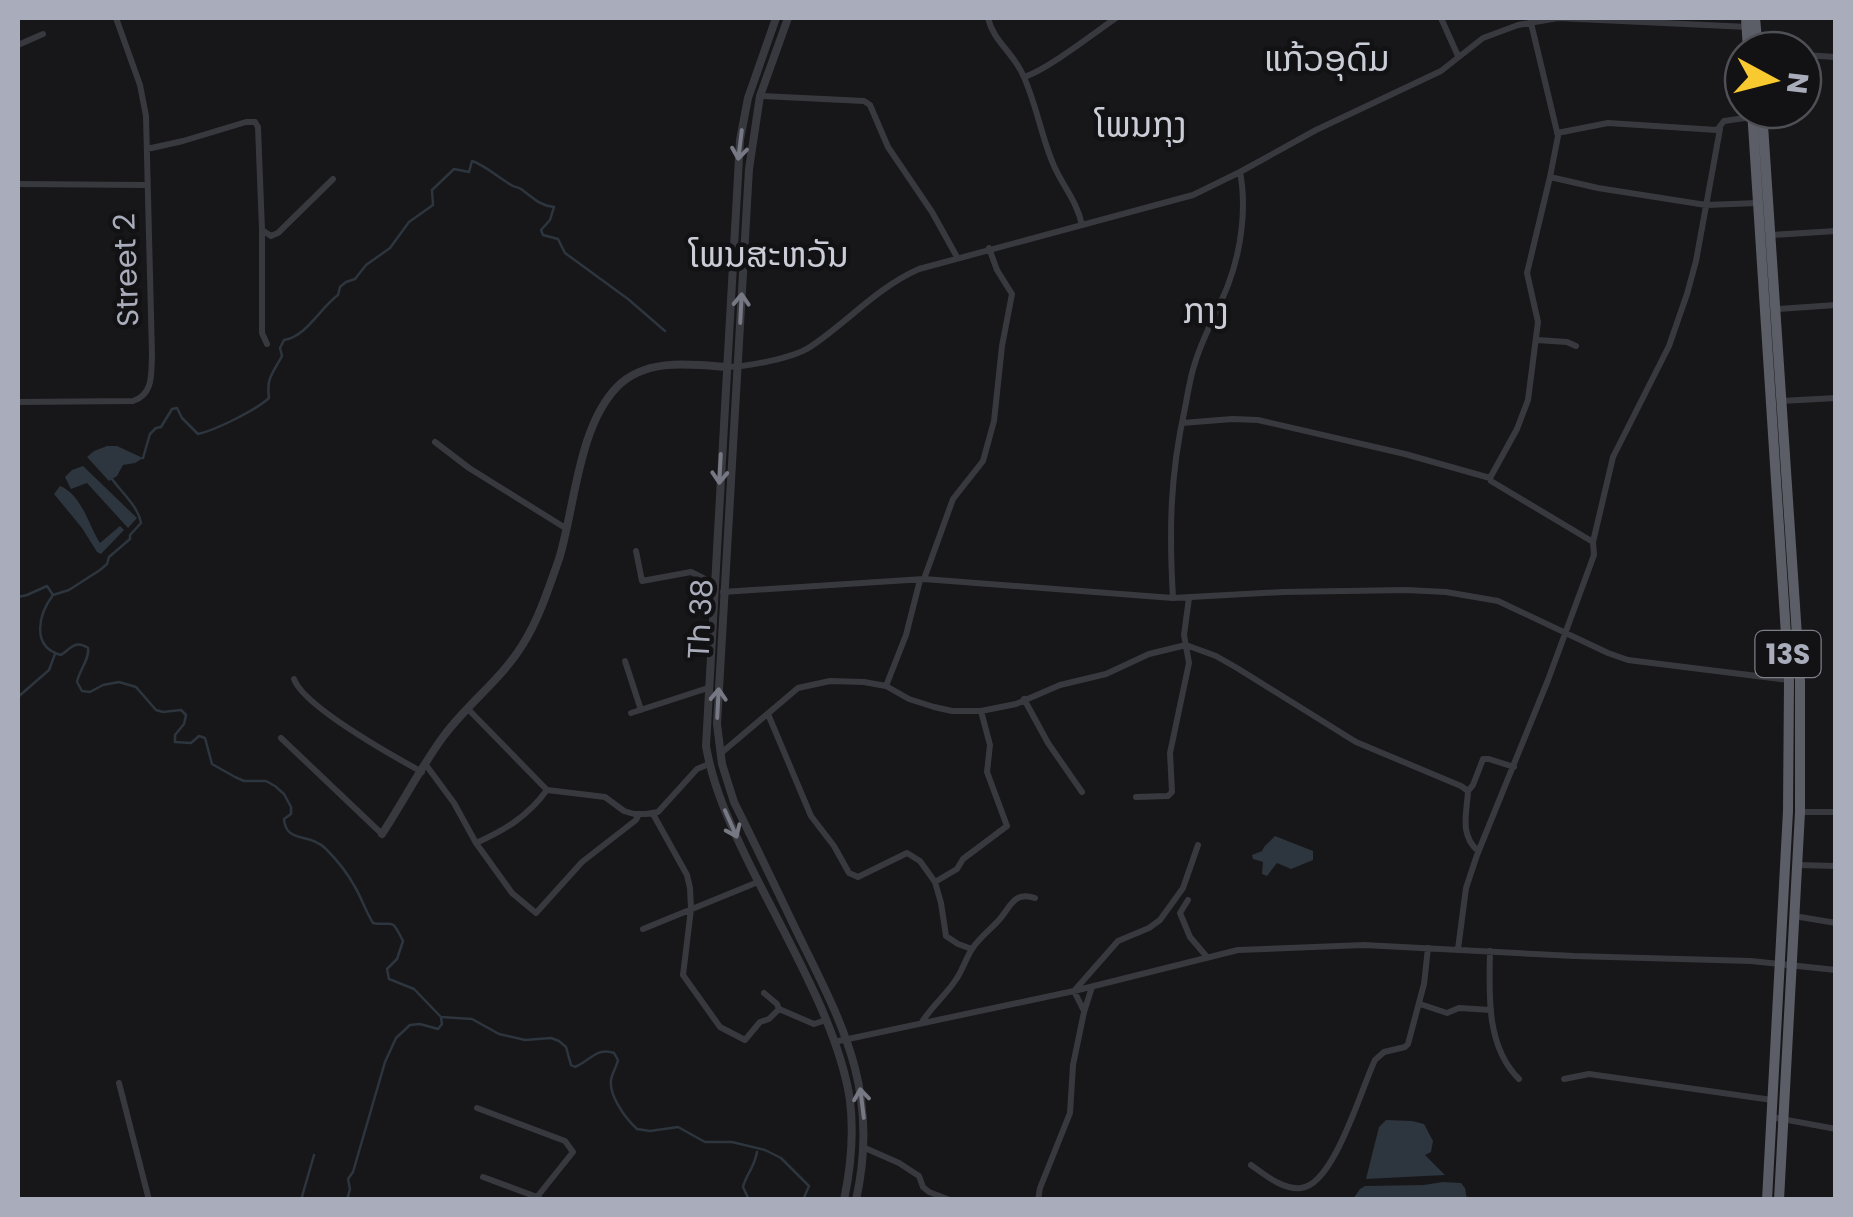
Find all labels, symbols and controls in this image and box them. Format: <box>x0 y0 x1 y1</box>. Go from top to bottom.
north arrow <box>1723 30 1823 130</box>
district label: ແກ້ວອຸດົມ <box>1264 34 1390 83</box>
text: N <box>1777 70 1818 96</box>
district label: ໂພນກຸງ <box>1093 100 1187 149</box>
one-way arrow <box>730 128 749 160</box>
street label: Street 2 <box>103 213 149 327</box>
district label: ໂພນສະຫວັນ <box>687 230 849 279</box>
district label: ກາງ <box>1183 286 1229 335</box>
one-way arrow <box>732 293 751 325</box>
one-way arrow <box>710 452 729 485</box>
street label: Th 38 <box>676 578 724 660</box>
road number: 13S <box>1756 631 1820 677</box>
one-way arrow <box>709 687 728 719</box>
one-way arrow <box>723 808 741 839</box>
one-way arrow <box>852 1087 870 1120</box>

